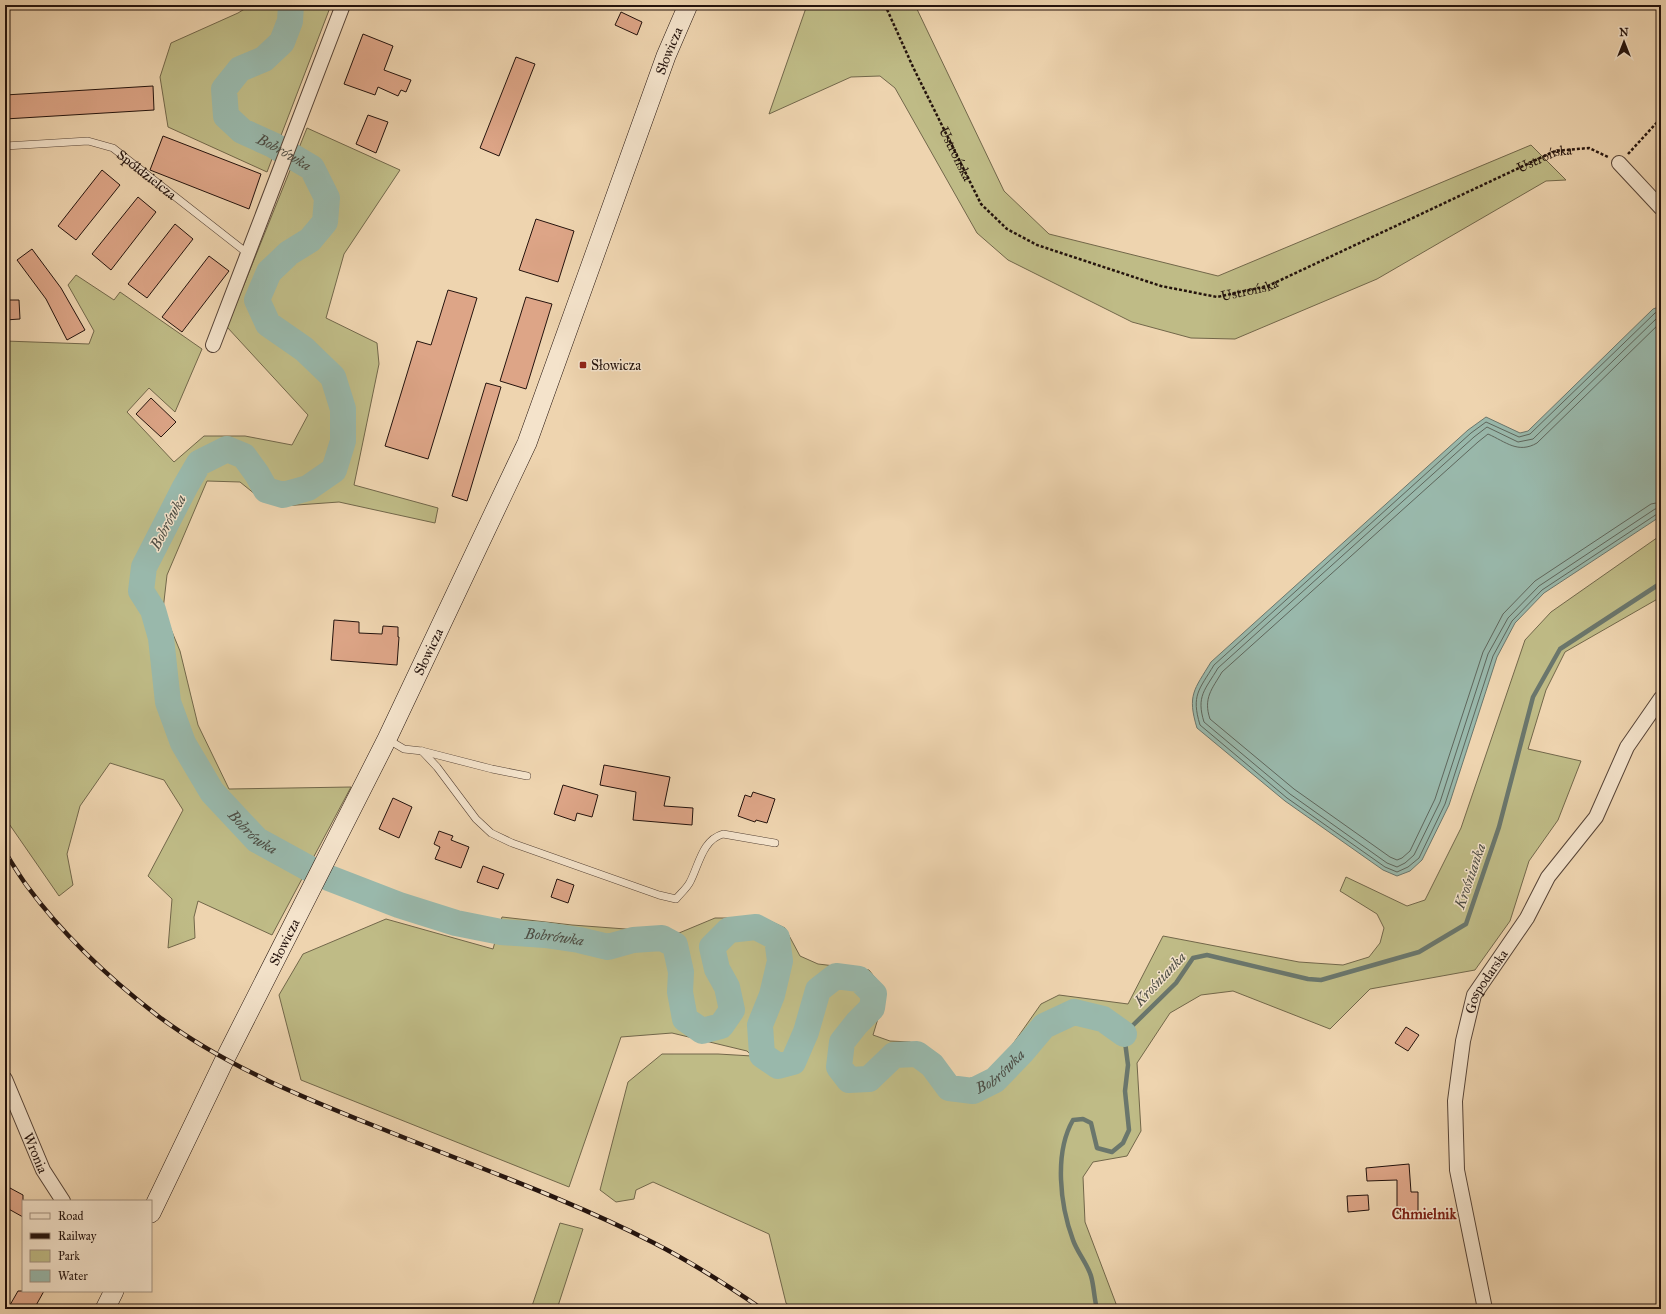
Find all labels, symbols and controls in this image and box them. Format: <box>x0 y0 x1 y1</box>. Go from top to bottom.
north arrow <box>1604 22 1644 62</box>
street label: Słowicza <box>652 24 687 77</box>
text: N <box>1619 26 1629 39</box>
street label: Ustrońska <box>935 124 976 184</box>
water label: Bobrówka <box>253 129 315 175</box>
street label: Ustrońska <box>1514 142 1573 177</box>
street label: Spółdzielcza <box>113 146 180 204</box>
street label: Ustrońska <box>1219 274 1281 305</box>
place label: Słowicza <box>591 357 641 374</box>
marker: Słowicza <box>578 360 588 370</box>
water label: Bobrówka <box>146 491 190 553</box>
street label: Słowicza <box>410 626 447 678</box>
water label: Bobrówka <box>224 805 280 858</box>
water label: Krośnianka <box>1450 841 1490 912</box>
street label: Słowicza <box>266 916 304 968</box>
water label: Bobrówka <box>523 925 586 950</box>
street label: Gospodarska <box>1462 946 1512 1015</box>
water label: Krośnianka <box>1130 948 1190 1011</box>
water label: Bobrówka <box>971 1046 1029 1098</box>
street label: Wronia <box>19 1130 51 1176</box>
legend <box>22 1200 152 1292</box>
district label: Chmielnik <box>1392 1205 1457 1223</box>
text: Road <box>58 1209 84 1223</box>
text: Railway <box>58 1229 97 1243</box>
text: Park <box>58 1249 80 1263</box>
text: Water <box>58 1269 88 1283</box>

